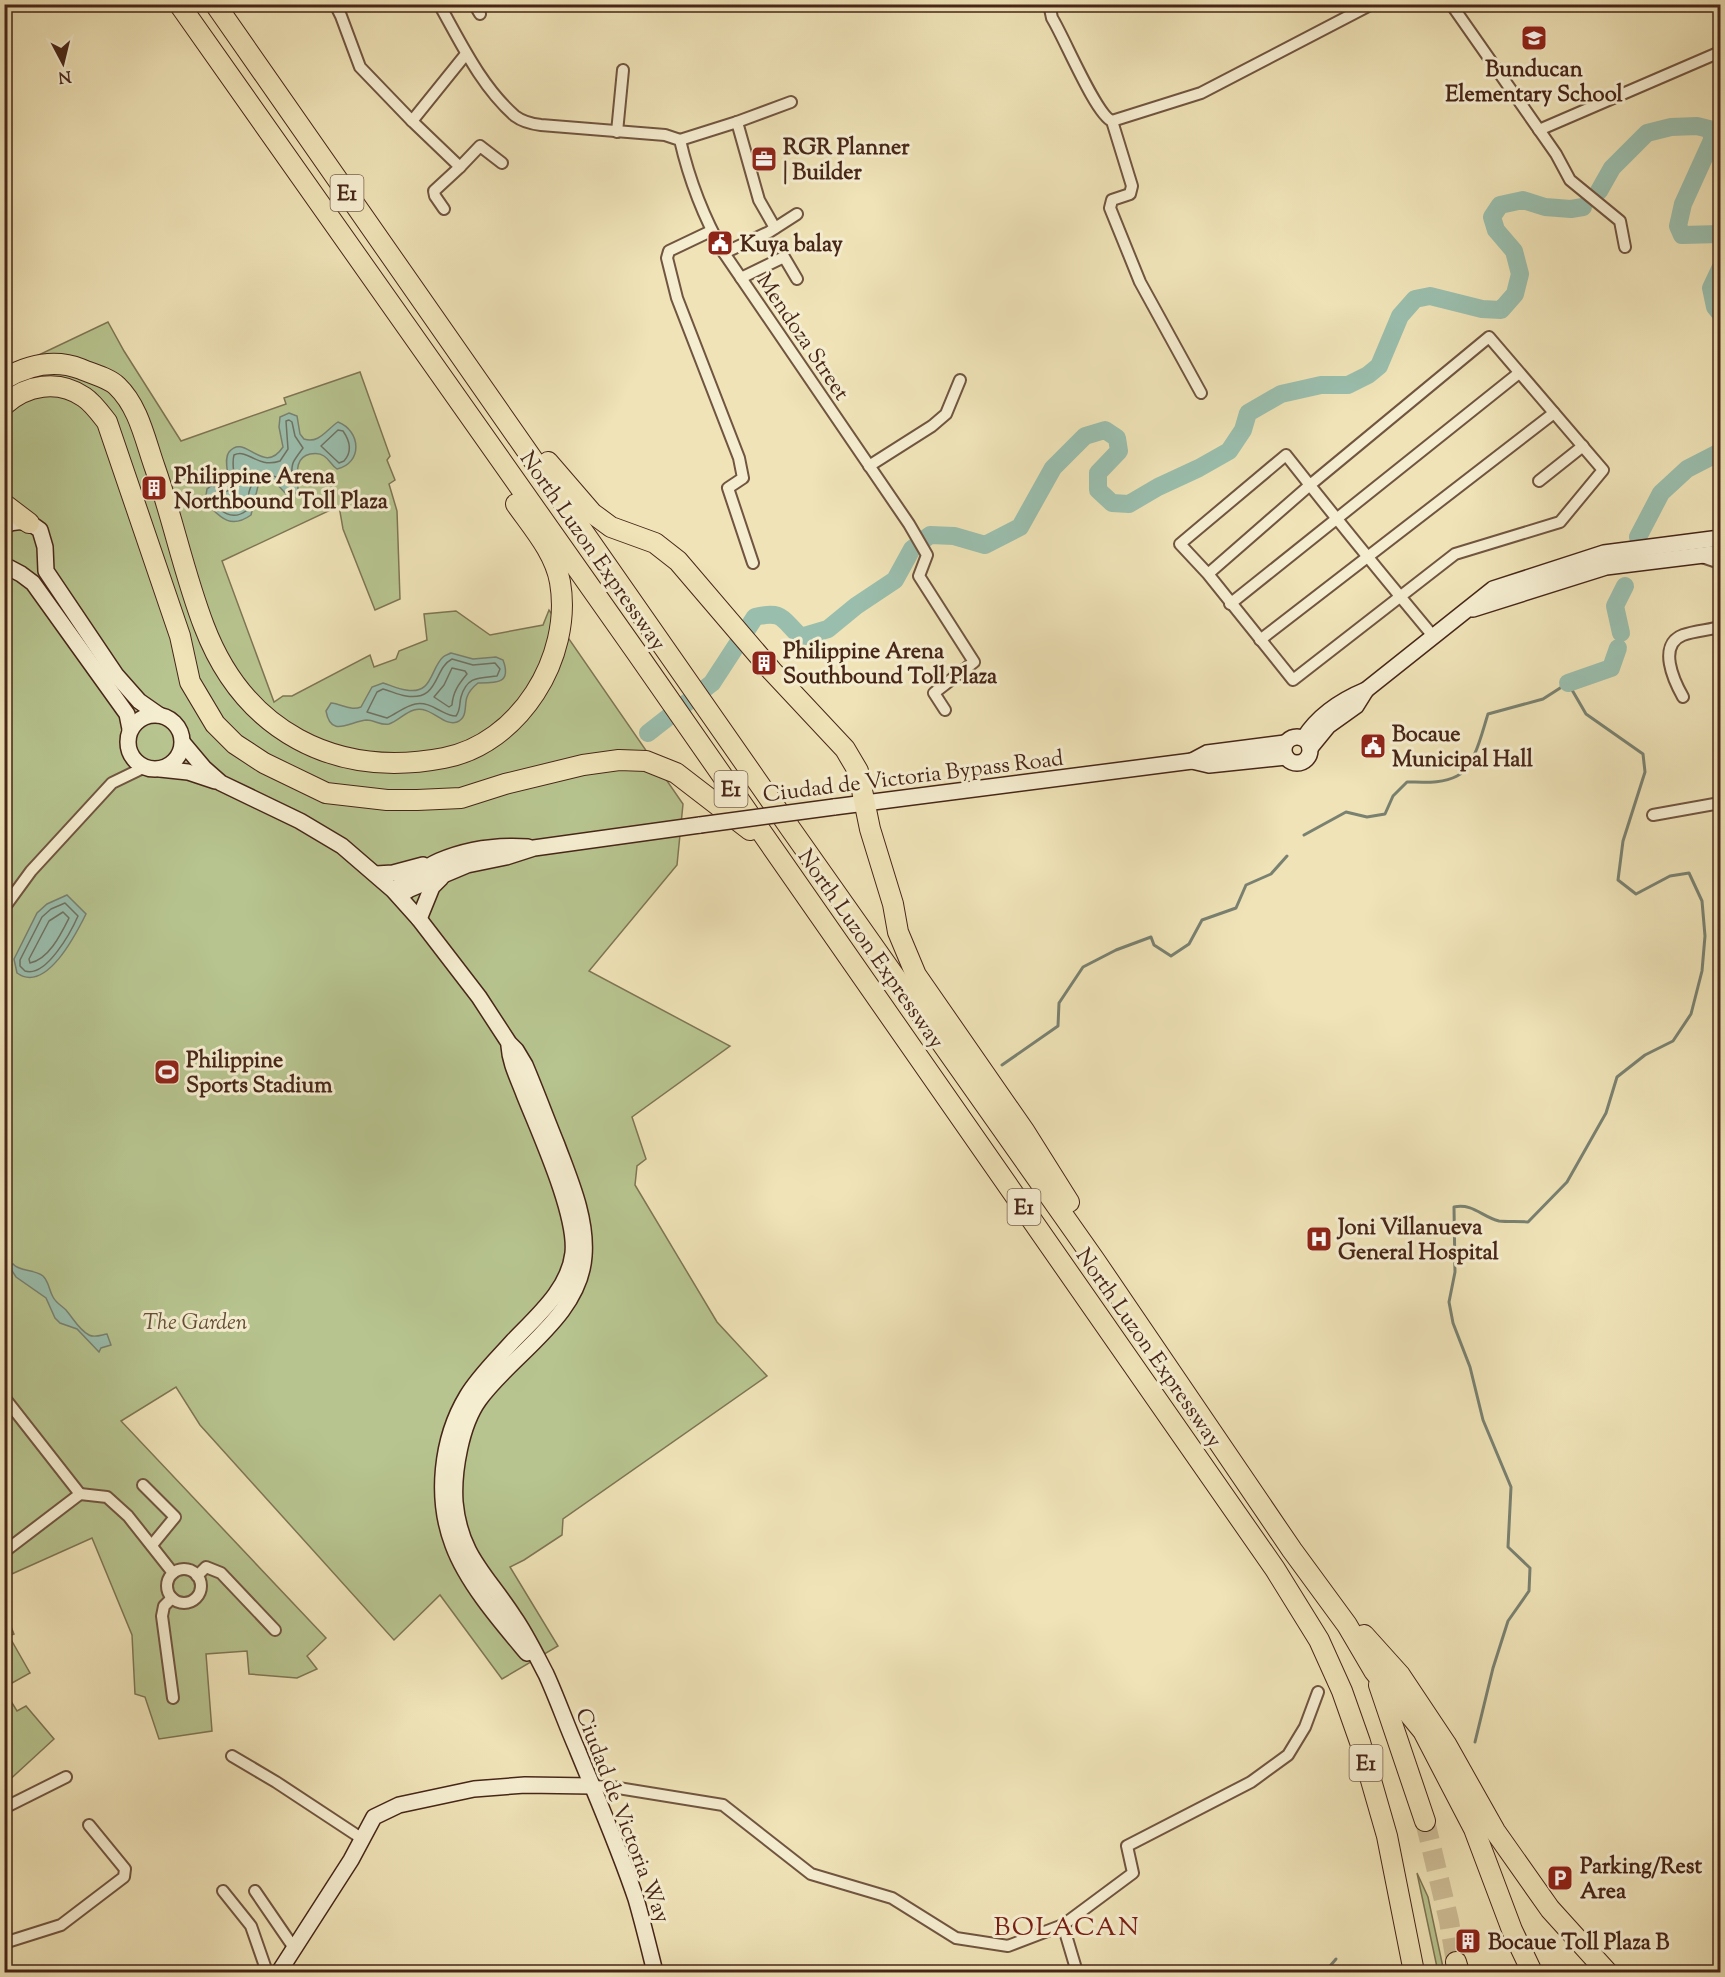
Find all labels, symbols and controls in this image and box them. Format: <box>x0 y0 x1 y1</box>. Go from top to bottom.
school or university icon: Bunducan Elementary School <box>1519 23 1549 53</box>
north arrow <box>33 33 93 93</box>
place label: Bunducan Elementary School <box>1445 55 1624 112</box>
text: N <box>57 63 72 88</box>
place label: RGR Planner | Builder <box>783 133 910 190</box>
office icon: RGR Planner | Builder <box>749 144 779 174</box>
road number: E1 <box>330 175 364 211</box>
public building icon: Kuya balay <box>705 228 735 258</box>
place label: Kuya balay <box>740 230 843 262</box>
street label: Mendoza Street <box>747 268 856 408</box>
street label: North Luzon Expressway <box>510 445 673 658</box>
place label: Philippine Arena Northbound Toll Plaza <box>174 462 389 519</box>
building icon: Philippine Arena Northbound Toll Plaza <box>139 473 169 503</box>
place label: Philippine Arena Southbound Toll Plaza <box>783 637 998 694</box>
building icon: Philippine Arena Southbound Toll Plaza <box>749 648 779 678</box>
place label: Bocaue Municipal Hall <box>1392 720 1534 777</box>
public building icon: Bocaue Municipal Hall <box>1358 731 1388 761</box>
street label: Ciudad de Victoria Bypass Road <box>761 744 1066 812</box>
road number: E1 <box>714 771 748 807</box>
street label: North Luzon Expressway <box>788 843 951 1056</box>
place label: Philippine Sports Stadium <box>186 1046 333 1103</box>
sports icon: Philippine Sports Stadium <box>152 1057 182 1087</box>
road number: E1 <box>1008 1189 1040 1225</box>
place label: Joni Villanueva General Hospital <box>1336 1213 1500 1270</box>
hospital icon: Joni Villanueva General Hospital <box>1304 1224 1334 1254</box>
street label: North Luzon Expressway <box>1066 1242 1229 1455</box>
park label: The Garden <box>143 1308 248 1340</box>
street label: Ciudad de Victoria Way <box>565 1704 677 1928</box>
road number: E1 <box>1350 1745 1382 1781</box>
place label: Parking/Rest Area <box>1580 1852 1702 1909</box>
parking icon: Parking/Rest Area <box>1545 1863 1575 1893</box>
district label: BOLACAN <box>994 1910 1140 1947</box>
building icon: Bocaue Toll Plaza B <box>1453 1926 1483 1956</box>
place label: Bocaue Toll Plaza B <box>1488 1928 1670 1960</box>

